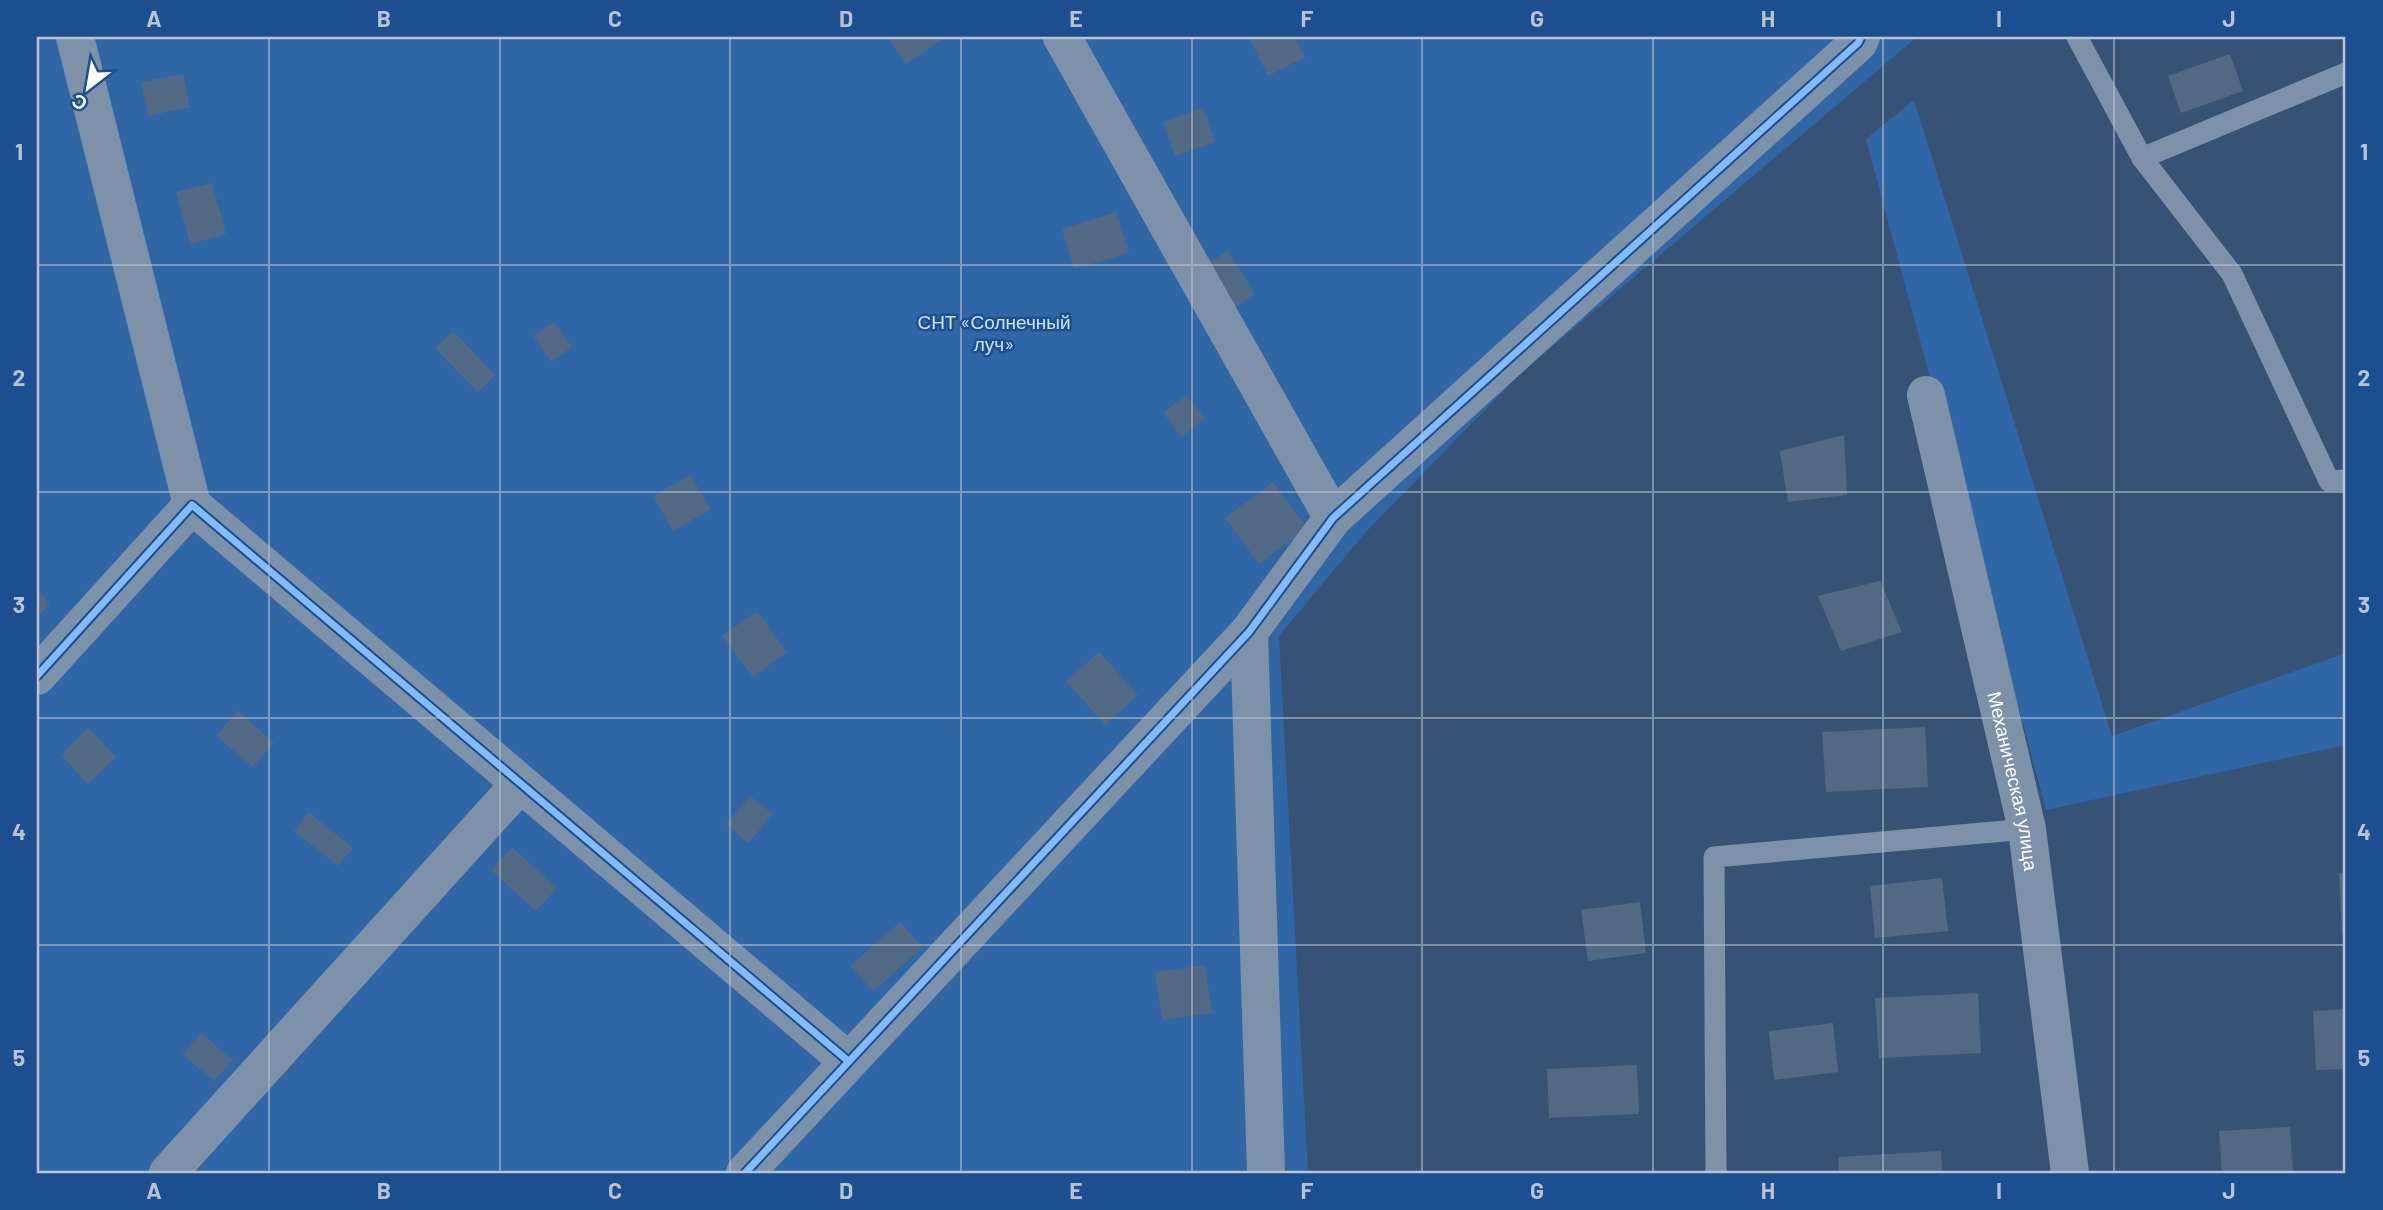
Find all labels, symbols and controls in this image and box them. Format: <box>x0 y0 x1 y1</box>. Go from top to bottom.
text: A <box>146 4 162 32</box>
text: B <box>377 4 391 32</box>
text: C <box>608 4 622 32</box>
text: D <box>839 4 853 32</box>
text: E <box>1069 4 1083 32</box>
text: F <box>1301 4 1314 32</box>
text: G <box>1530 4 1544 32</box>
text: H <box>1761 4 1775 32</box>
text: I <box>1996 4 2002 32</box>
text: J <box>2222 4 2236 32</box>
north arrow <box>52 52 122 122</box>
text: С <box>67 89 91 116</box>
text: 1 <box>15 137 23 165</box>
text: 1 <box>2360 137 2368 165</box>
park label: СНТ «Солнечный луч» <box>917 310 1071 355</box>
text: 2 <box>13 363 25 391</box>
text: 2 <box>2358 363 2370 391</box>
text: 3 <box>13 590 25 618</box>
text: 3 <box>2358 590 2370 618</box>
street label: Механическая улица <box>1984 689 2044 872</box>
text: 4 <box>12 817 26 845</box>
text: 4 <box>2357 817 2371 845</box>
text: 5 <box>13 1043 25 1071</box>
text: 5 <box>2358 1043 2370 1071</box>
text: A <box>146 1176 162 1204</box>
text: B <box>377 1176 391 1204</box>
text: C <box>608 1176 622 1204</box>
text: D <box>839 1176 853 1204</box>
text: E <box>1069 1176 1083 1204</box>
text: F <box>1301 1176 1314 1204</box>
text: G <box>1530 1176 1544 1204</box>
text: H <box>1761 1176 1775 1204</box>
text: I <box>1996 1176 2002 1204</box>
text: J <box>2222 1176 2236 1204</box>

